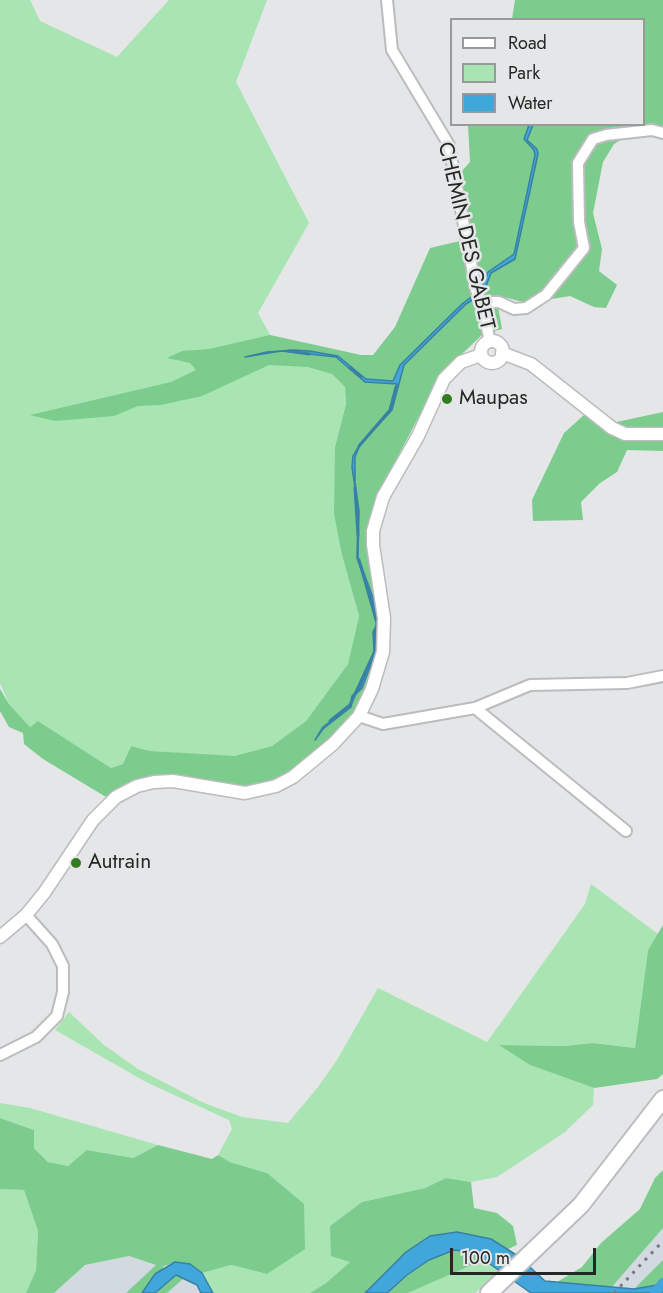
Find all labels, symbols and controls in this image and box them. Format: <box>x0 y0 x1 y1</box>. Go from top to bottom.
legend <box>450 18 645 126</box>
text: Road <box>508 30 547 56</box>
text: Park <box>508 60 540 86</box>
text: Water <box>508 90 552 116</box>
street label: CHEMIN DES GABET <box>431 140 499 332</box>
place label: Maupas <box>459 386 528 412</box>
marker: Maupas <box>440 392 454 406</box>
place label: Autrain <box>88 850 151 876</box>
marker: Autrain <box>69 856 83 870</box>
scale bar <box>453 1236 598 1274</box>
text: 100 m <box>461 1245 510 1271</box>

